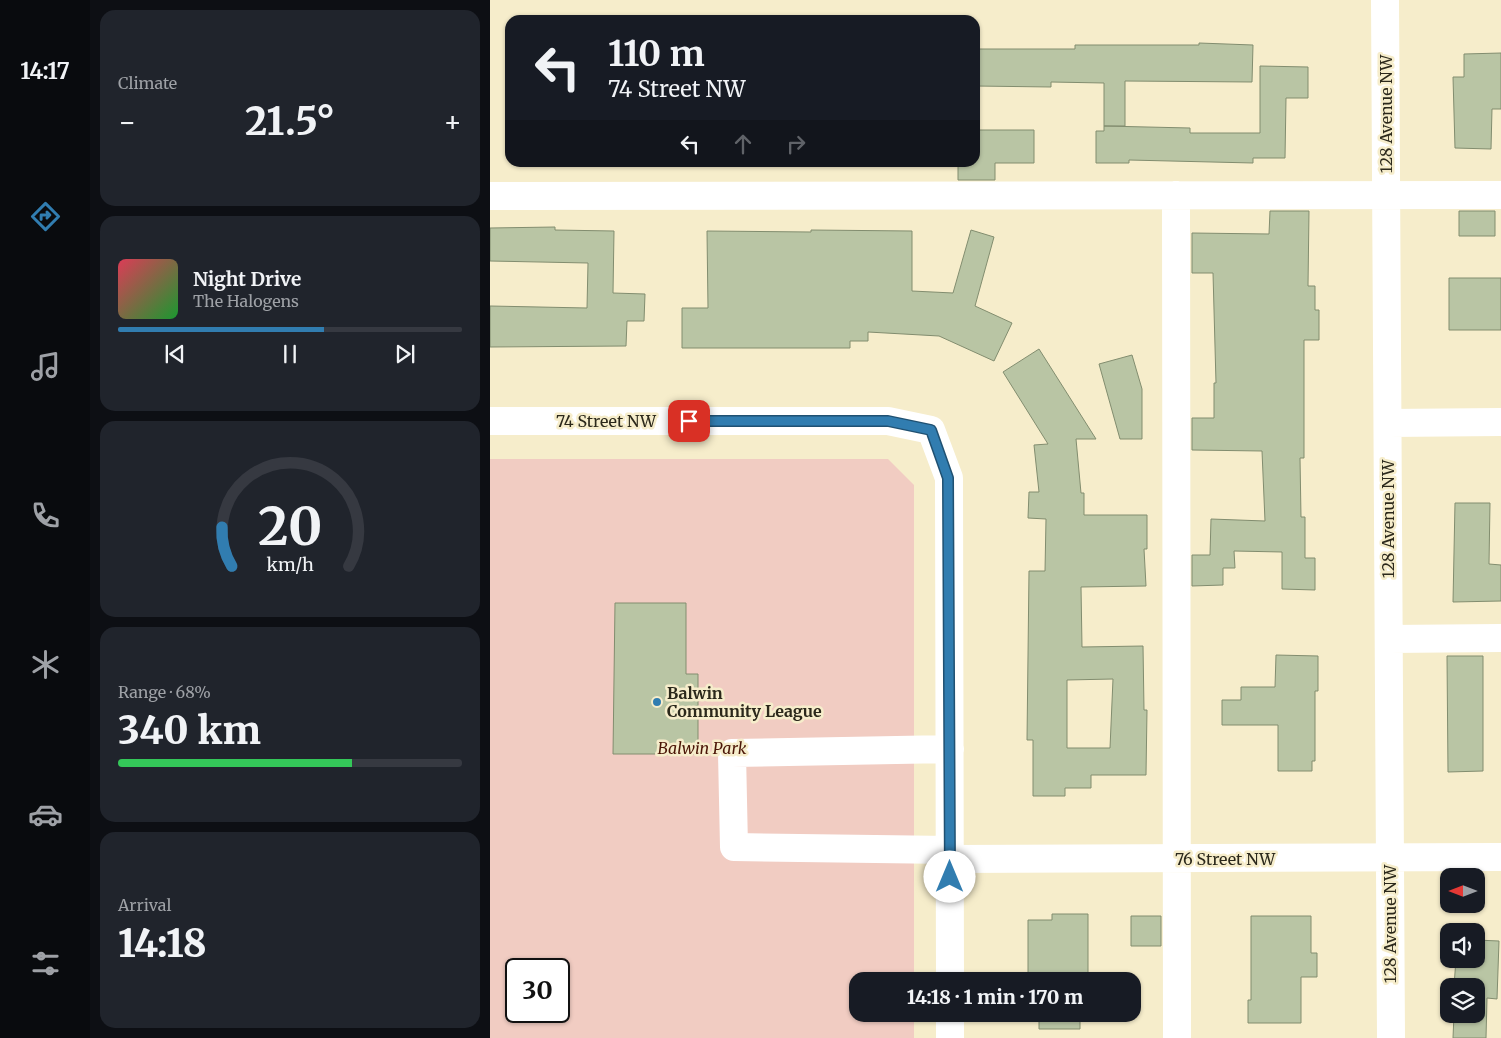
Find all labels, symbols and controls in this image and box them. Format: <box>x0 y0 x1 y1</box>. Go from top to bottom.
text: 110 m <box>608 32 705 76</box>
icon: left <box>525 35 590 100</box>
street label: 128 Avenue NW <box>1376 54 1396 173</box>
text: 14:17 <box>20 57 70 85</box>
text: Climate <box>118 73 177 93</box>
text: 74 Street NW <box>608 75 745 103</box>
text: 21.5° <box>245 98 335 145</box>
text: − <box>118 104 137 140</box>
text: + <box>443 104 462 140</box>
icon: left <box>676 130 704 158</box>
icon: ahead <box>729 130 757 158</box>
icon: right <box>782 130 810 158</box>
icon: directions <box>28 199 63 234</box>
text: Night Drive <box>193 267 301 291</box>
text: The Halogens <box>193 291 299 311</box>
icon: previous <box>161 340 189 368</box>
icon: pause <box>276 340 304 368</box>
icon: next <box>391 340 419 368</box>
icon: music <box>28 349 63 384</box>
pin <box>668 400 710 442</box>
icon: arrive <box>675 407 703 435</box>
street label: 74 Street NW <box>556 411 657 431</box>
street label: 128 Avenue NW <box>1378 459 1398 578</box>
text: 20 <box>258 494 322 559</box>
icon: phone <box>28 498 63 533</box>
text: km/h <box>266 553 314 576</box>
icon: climate <box>28 647 63 682</box>
text: Range · 68% <box>118 682 211 702</box>
place label: Balwin Community League <box>667 683 822 721</box>
marker: Balwin Community League <box>651 696 663 708</box>
text: 340 km <box>118 707 261 754</box>
park label: Balwin Park <box>658 738 747 758</box>
icon: car <box>28 797 63 832</box>
street label: 76 Street NW <box>1175 849 1276 869</box>
position arrow <box>923 850 975 902</box>
street label: 128 Avenue NW <box>1380 864 1400 983</box>
north arrow <box>1440 868 1485 912</box>
map controls <box>1440 868 1485 1023</box>
text: Arrival <box>118 895 171 915</box>
text: 14:18 <box>118 920 207 967</box>
button: sound <box>1440 923 1485 968</box>
icon: filters <box>28 946 63 981</box>
speed limit sign: 30 <box>505 958 570 1023</box>
button: layers <box>1440 978 1485 1023</box>
text: 14:18 · 1 min · 170 m <box>907 985 1083 1009</box>

